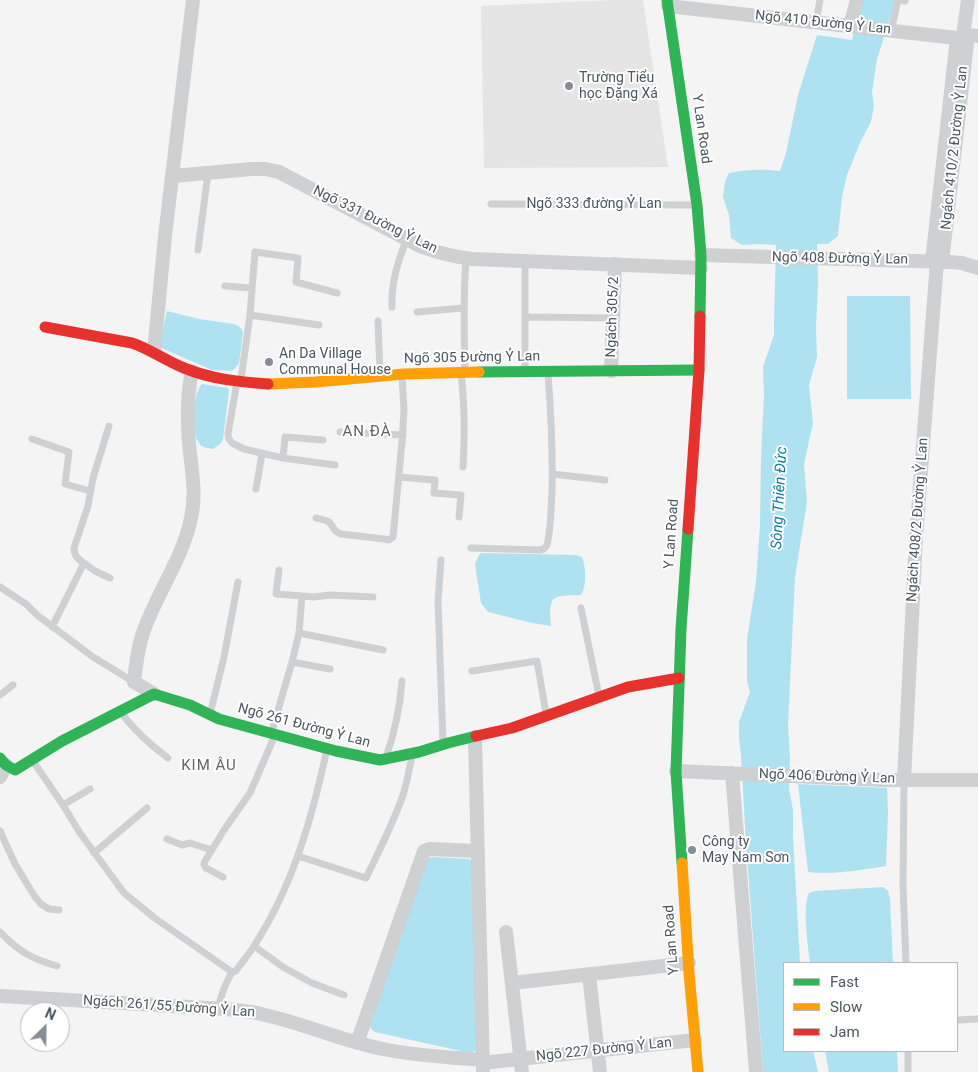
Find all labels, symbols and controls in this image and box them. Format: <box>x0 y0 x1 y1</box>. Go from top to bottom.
street label: Ngõ 410 Đường Ỷ Lan <box>754 8 892 38</box>
street label: Ngách 410/2 Đường Ỷ Lan <box>938 65 972 231</box>
place label: Trường Tiểu học Đặng Xá <box>579 70 658 102</box>
marker: Trường Tiểu học Đặng Xá <box>563 80 575 92</box>
street label: Y Lan Road <box>688 93 714 165</box>
street label: Ngõ 331 Đường Ỷ Lan <box>310 183 440 257</box>
street label: Ngõ 333 đường Ỷ Lan <box>526 196 662 212</box>
street label: Ngõ 408 Đường Ỷ Lan <box>772 249 908 269</box>
street label: Ngách 305/2 <box>603 276 623 358</box>
place label: An Da Village Communal House <box>279 346 391 378</box>
street label: Ngõ 305 Đường Ỷ Lan <box>404 348 540 368</box>
marker: An Da Village Communal House <box>263 356 275 368</box>
district label: AN ĐÀ <box>342 423 392 441</box>
street label: Ngách 408/2 Đường Ỷ Lan <box>904 437 932 603</box>
water label: Sông Thiên Đức <box>768 446 792 550</box>
street label: Y Lan Road <box>661 498 683 570</box>
street label: Ngõ 261 Đường Ỷ Lan <box>236 700 372 752</box>
district label: KIM ÂU <box>180 757 238 775</box>
street label: Ngõ 406 Đường Ỷ Lan <box>759 766 895 788</box>
place label: Công ty May Nam Sơn <box>702 834 789 866</box>
marker: Công ty May Nam Sơn <box>686 844 698 856</box>
street label: Y Lan Road <box>661 904 683 976</box>
legend <box>783 962 958 1052</box>
text: Fast <box>830 973 859 991</box>
street label: Ngách 261/55 Đường Ỷ Lan <box>82 993 256 1021</box>
text: Slow <box>830 998 862 1016</box>
north arrow <box>20 1002 70 1052</box>
text: N <box>43 1005 58 1023</box>
text: Jam <box>830 1023 860 1041</box>
street label: Ngõ 227 Đường Ỷ Lan <box>535 1035 673 1065</box>

